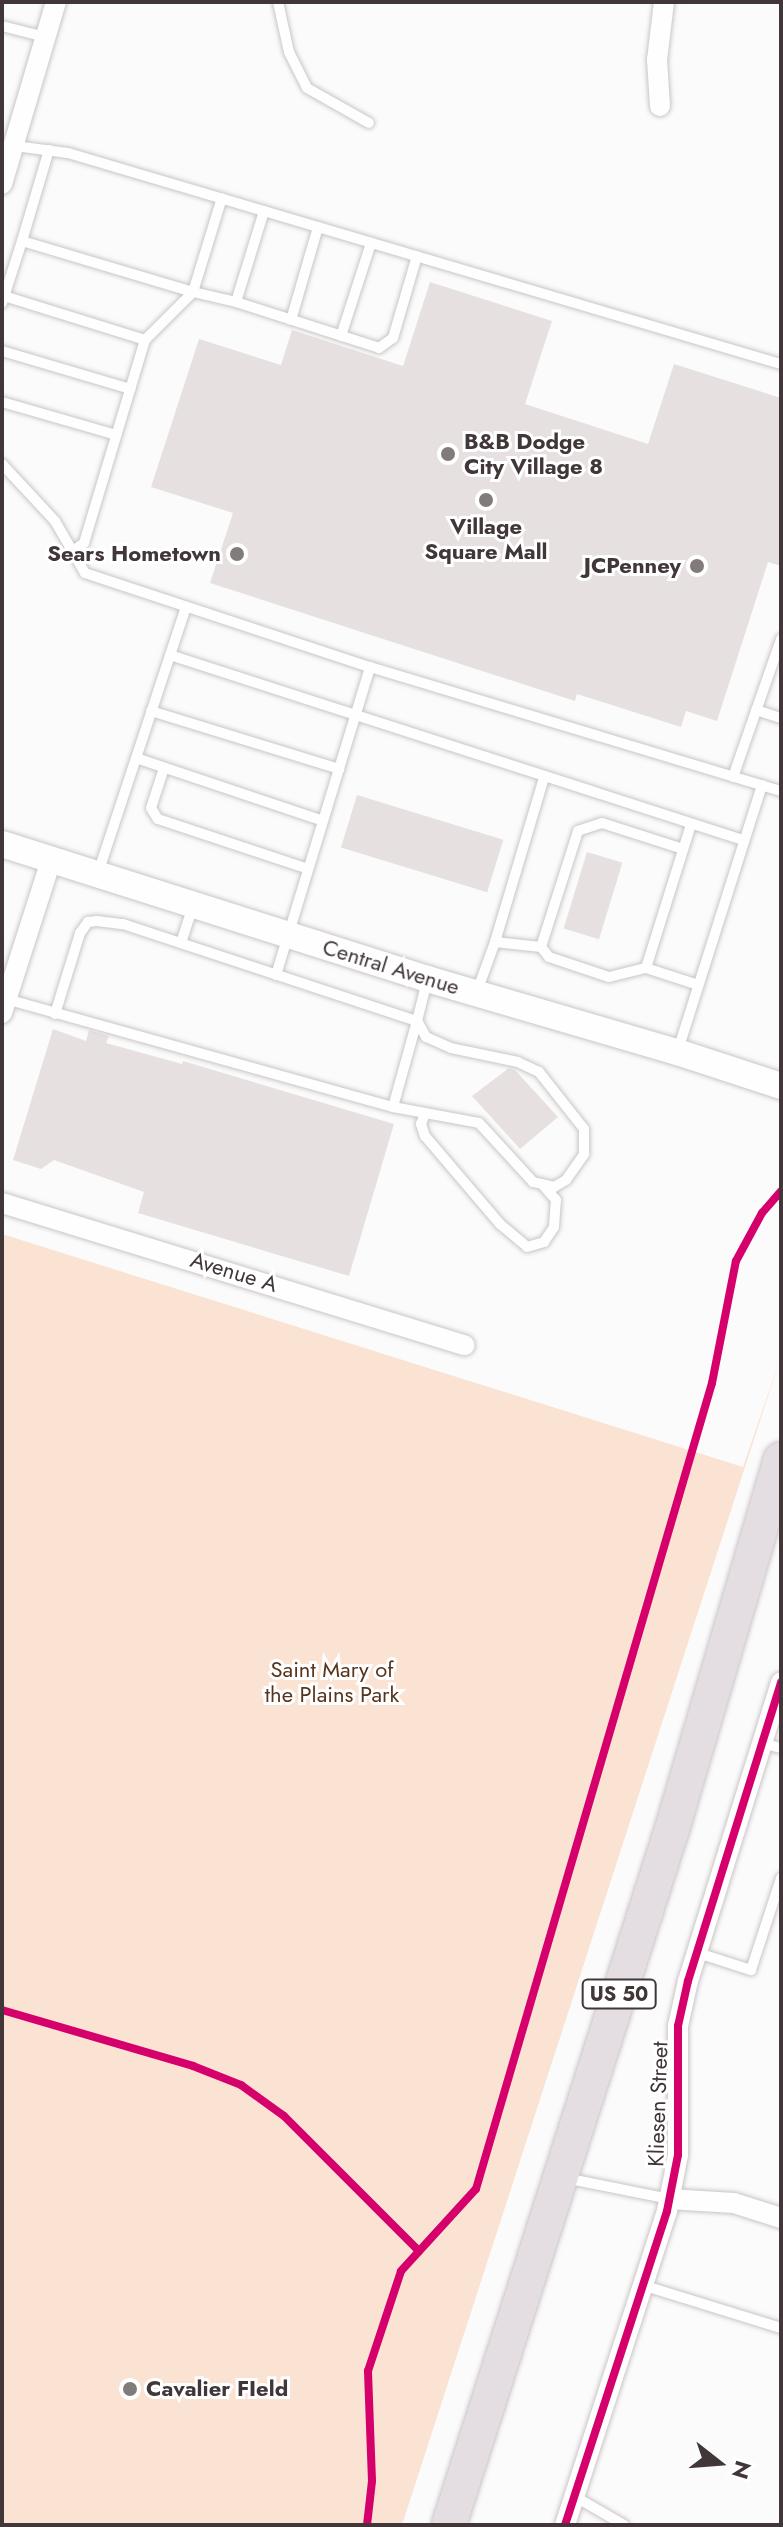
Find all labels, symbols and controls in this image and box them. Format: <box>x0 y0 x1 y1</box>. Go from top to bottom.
place label: B&B Dodge City Village 8 <box>464 428 603 480</box>
marker: B&B Dodge City Village 8 <box>439 445 457 463</box>
marker: Village Square Mall <box>477 491 495 509</box>
place label: Village Square Mall <box>424 513 548 564</box>
place label: Sears Hometown <box>47 541 221 567</box>
marker: Sears Hometown <box>228 545 246 563</box>
place label: JCPenney <box>584 553 681 579</box>
marker: JCPenney <box>688 557 706 575</box>
street label: Central Avenue <box>319 934 463 1000</box>
street label: Avenue A <box>187 1246 281 1298</box>
park label: Saint Mary of the Plains Park <box>265 1656 399 1708</box>
road number: US 50 <box>581 1978 657 2010</box>
street label: Kliesen Street <box>643 2041 673 2167</box>
place label: Cavalier FIeld <box>146 2376 288 2402</box>
marker: Cavalier FIeld <box>121 2380 139 2398</box>
north arrow <box>679 2423 759 2503</box>
text: N <box>724 2457 760 2483</box>

